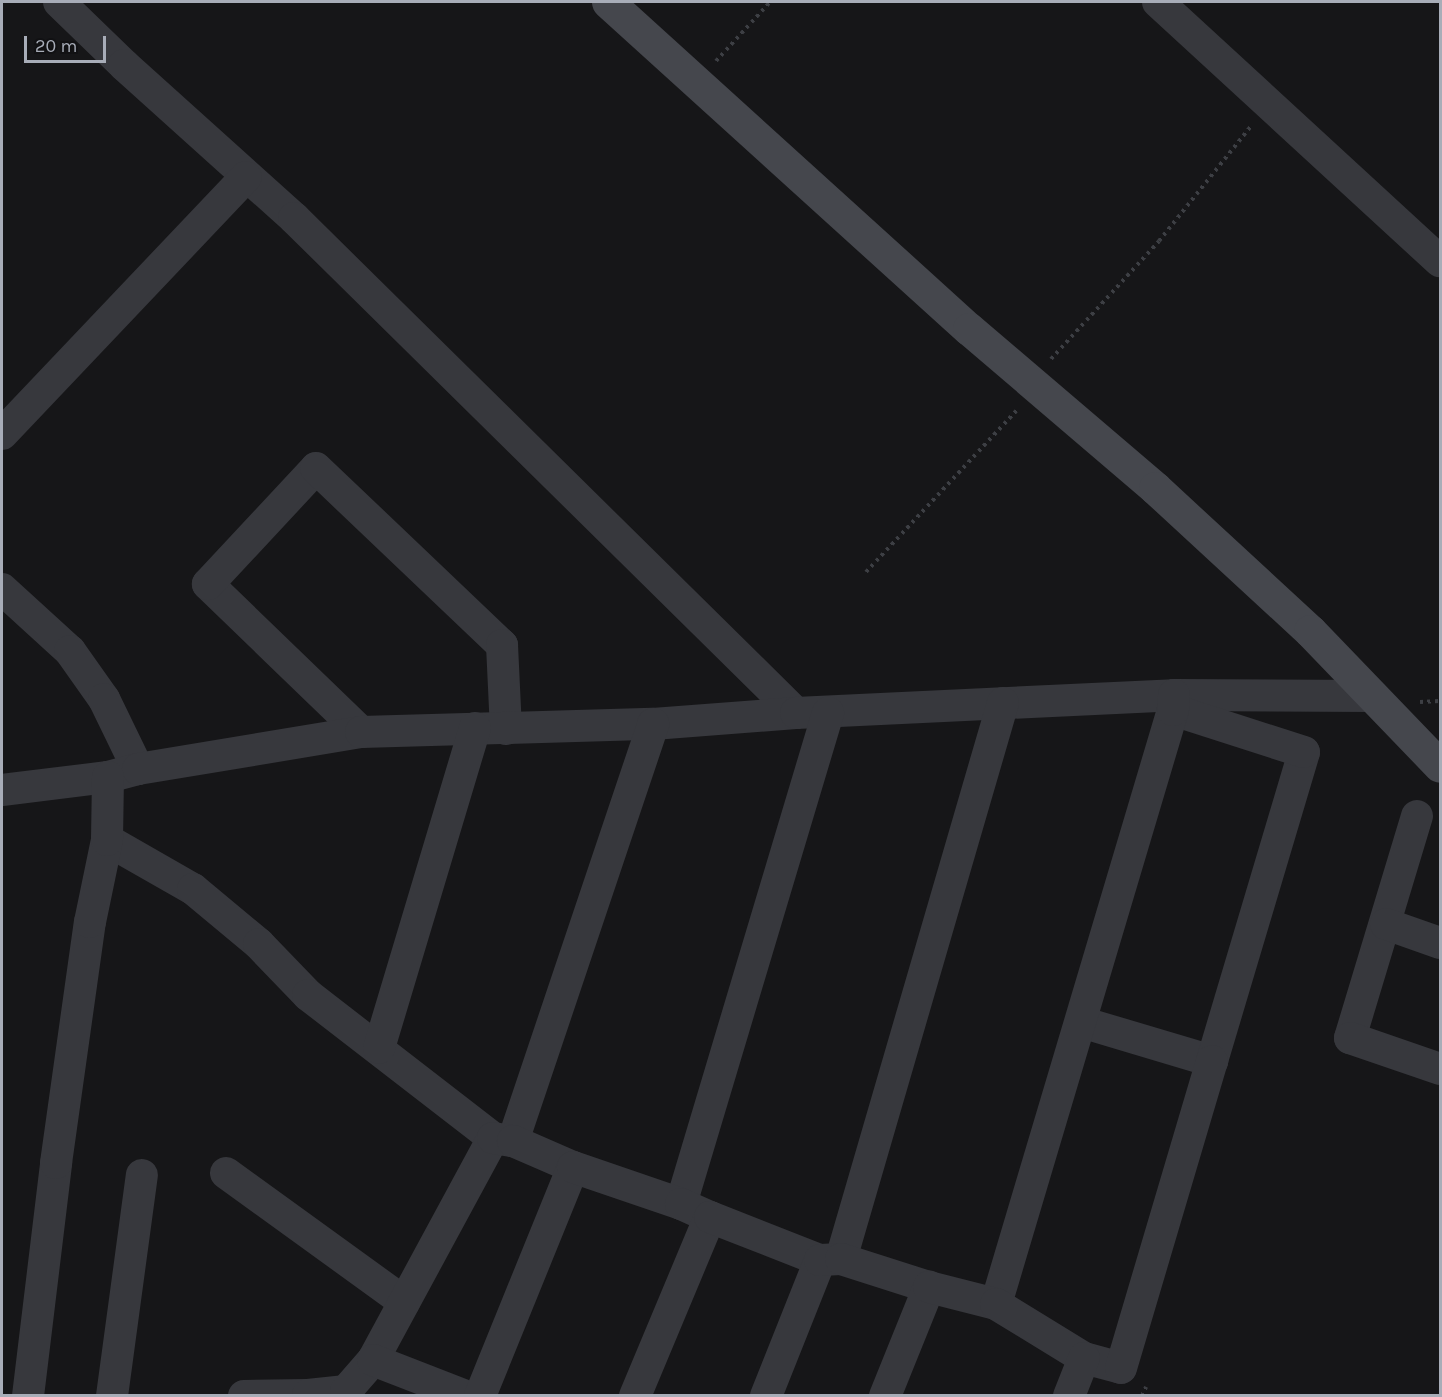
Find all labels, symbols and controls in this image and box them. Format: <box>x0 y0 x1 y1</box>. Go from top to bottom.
scale bar <box>27 24 110 62</box>
text: 20 m <box>35 35 77 57</box>

